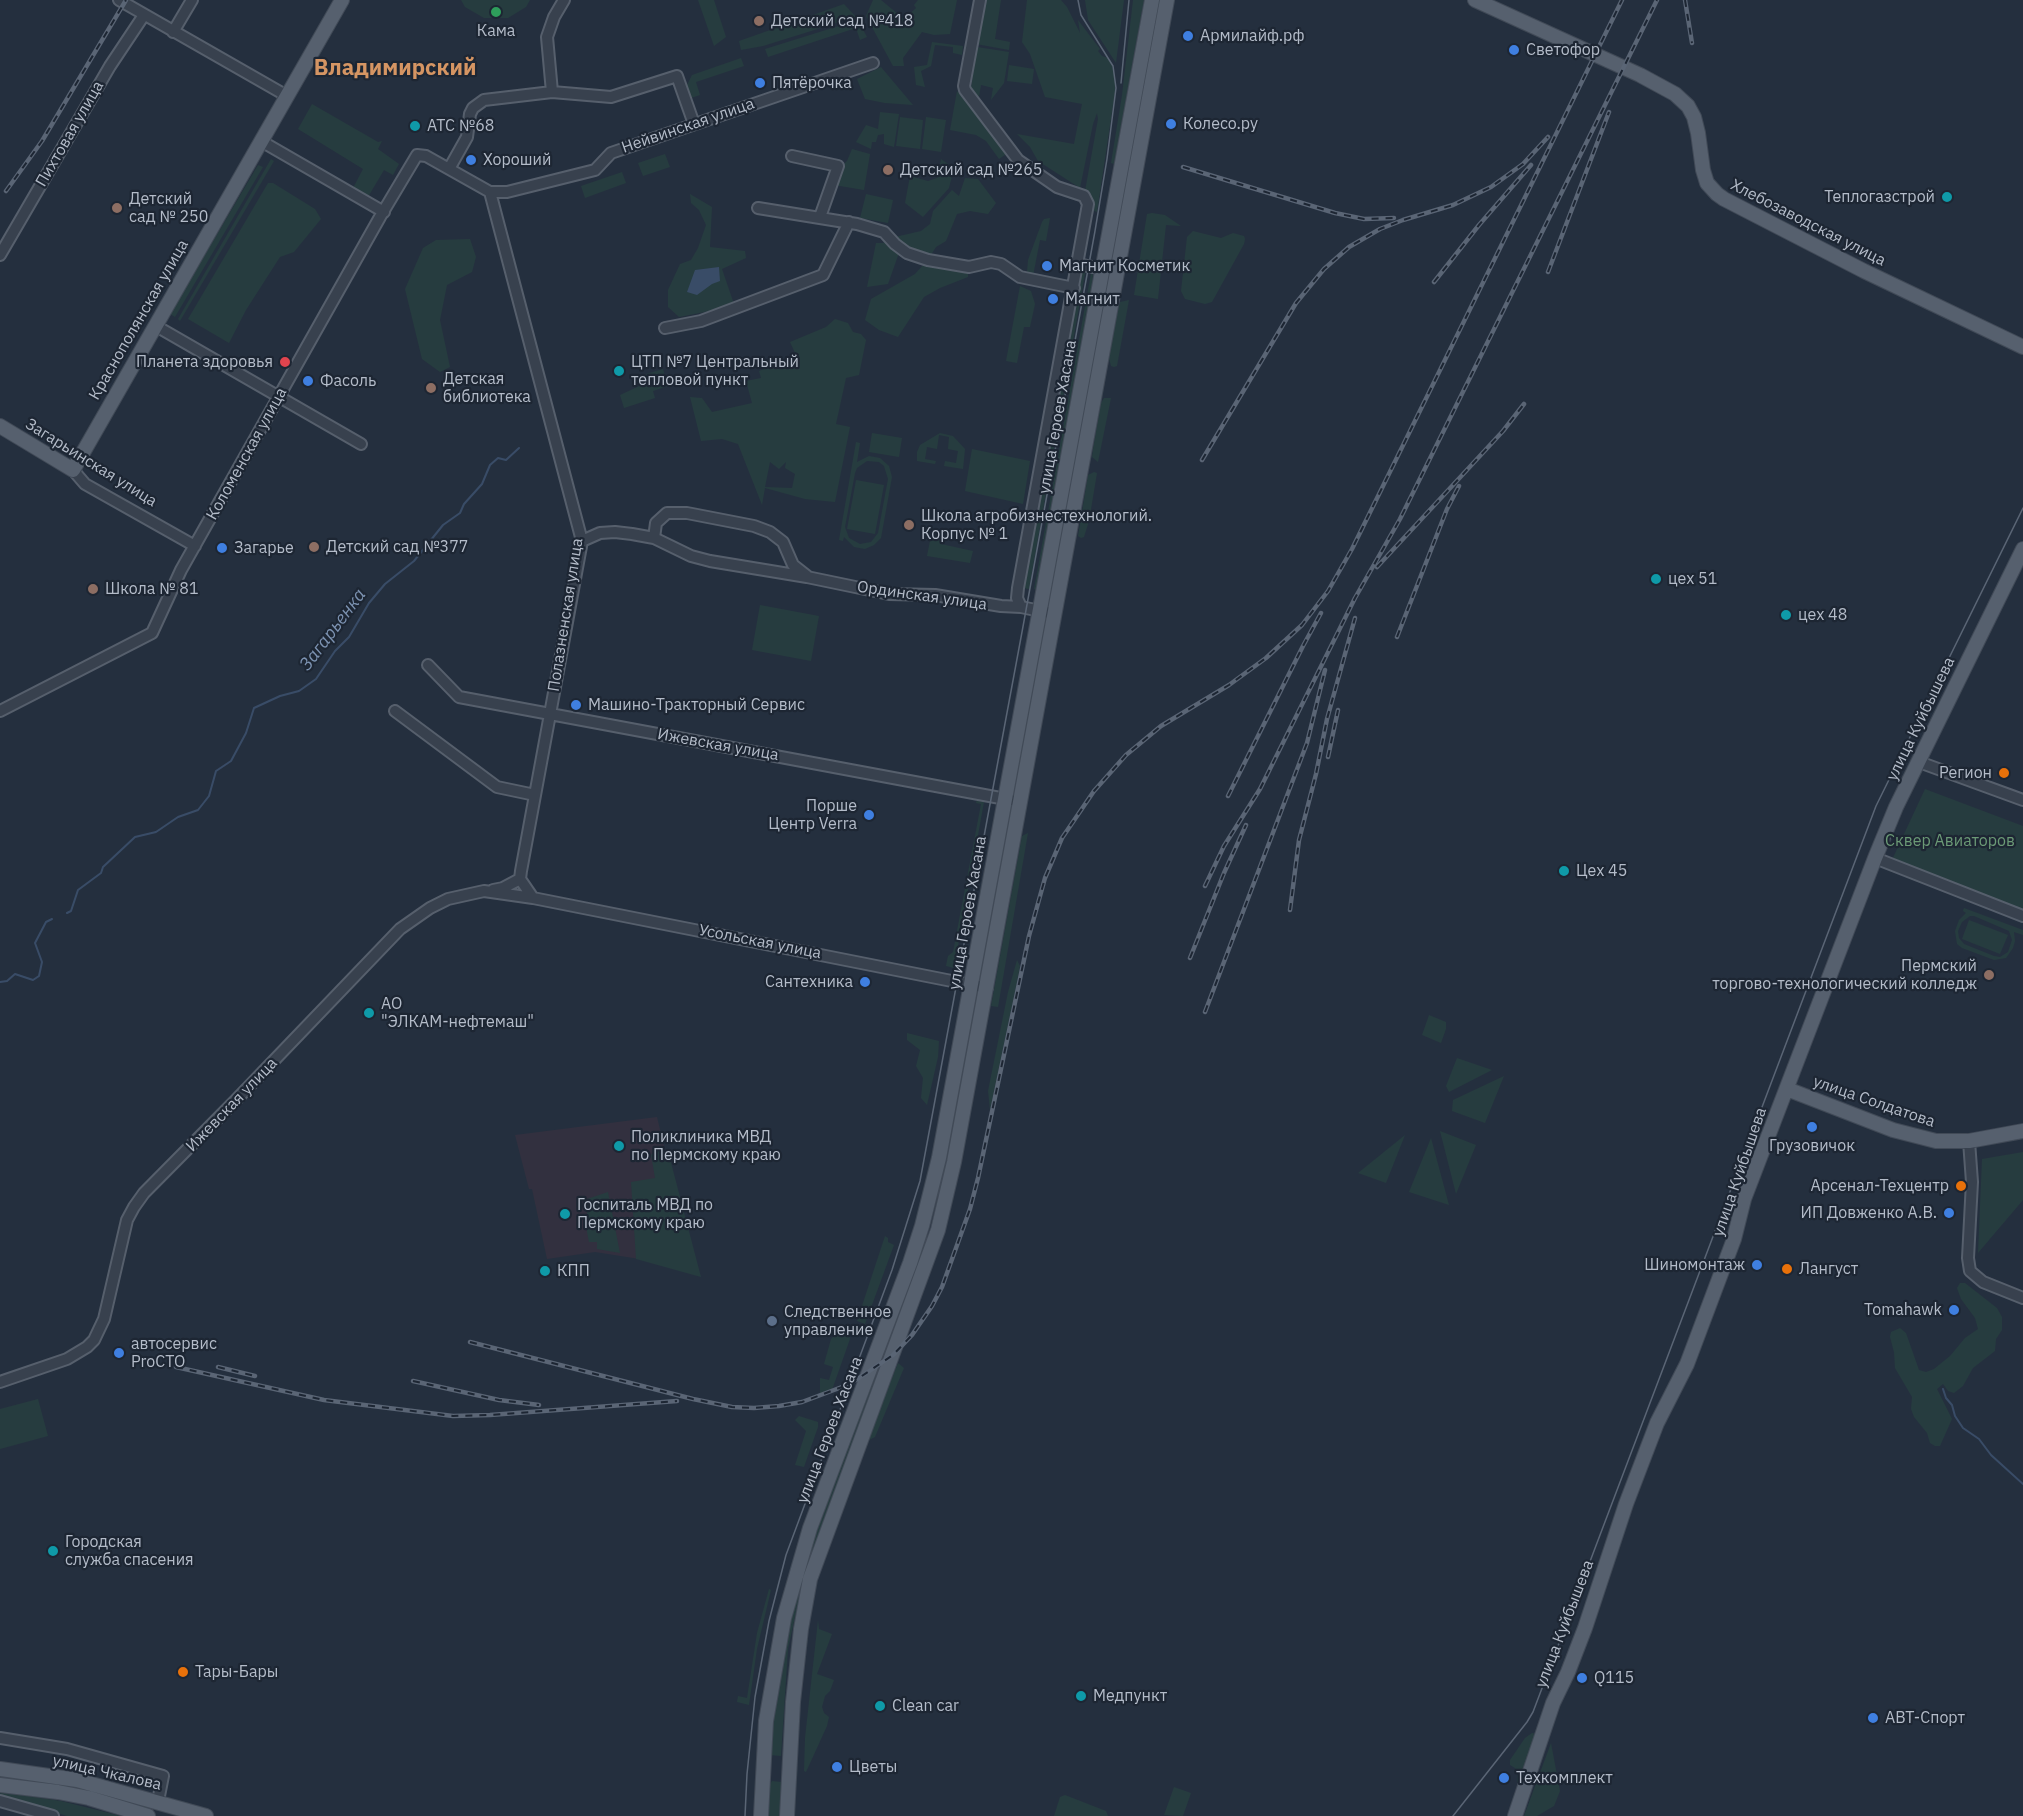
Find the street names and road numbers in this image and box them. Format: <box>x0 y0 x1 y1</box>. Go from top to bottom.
street label: Пихтовая улица <box>32 78 108 190</box>
street label: Нейвинская улица <box>619 94 757 158</box>
street label: Хлебозаводская улица <box>1727 176 1889 270</box>
street label: Краснополянская улица <box>85 236 193 404</box>
street label: улица Героев Хасана <box>1035 339 1081 495</box>
street label: Коломенская улица <box>203 384 291 524</box>
street label: Загарьинская улица <box>22 415 160 511</box>
street label: Полазненская улица <box>544 537 588 693</box>
street label: Ординская улица <box>856 577 988 615</box>
street label: улица Куйбышева <box>1883 654 1959 784</box>
street label: Ижевская улица <box>656 725 780 765</box>
street label: улица Героев Хасана <box>945 835 991 991</box>
street label: Усольская улица <box>697 921 823 963</box>
street label: Ижевская улица <box>182 1054 282 1156</box>
street label: улица Солдатова <box>1811 1072 1937 1132</box>
street label: улица Куйбышева <box>1709 1105 1771 1239</box>
street label: улица Героев Хасана <box>793 1354 867 1506</box>
street label: улица Куйбышева <box>1532 1557 1598 1691</box>
street label: улица Чкалова <box>51 1751 163 1795</box>

